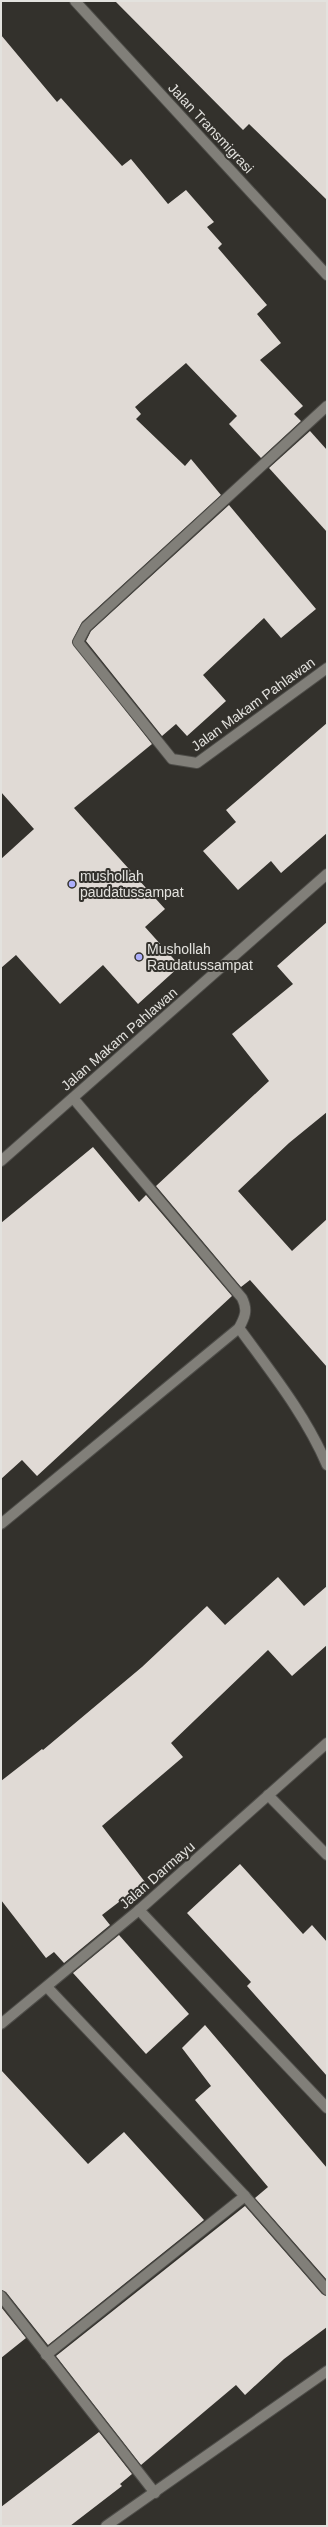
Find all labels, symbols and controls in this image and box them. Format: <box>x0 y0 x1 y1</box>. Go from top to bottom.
street label: Jalan Transmigrasi <box>165 80 257 176</box>
street label: Jalan Makam Pahlawan <box>188 654 318 754</box>
place label: mushollah paudatussampat <box>80 868 184 900</box>
marker: mushollah paudatussampat <box>67 879 77 889</box>
place label: Mushollah Raudatussampat <box>147 941 253 973</box>
marker: Mushollah Raudatussampat <box>134 952 144 962</box>
street label: Jalan Makam Pahlawan <box>58 984 180 1094</box>
street label: Jalan Darmayu <box>116 1838 198 1912</box>

